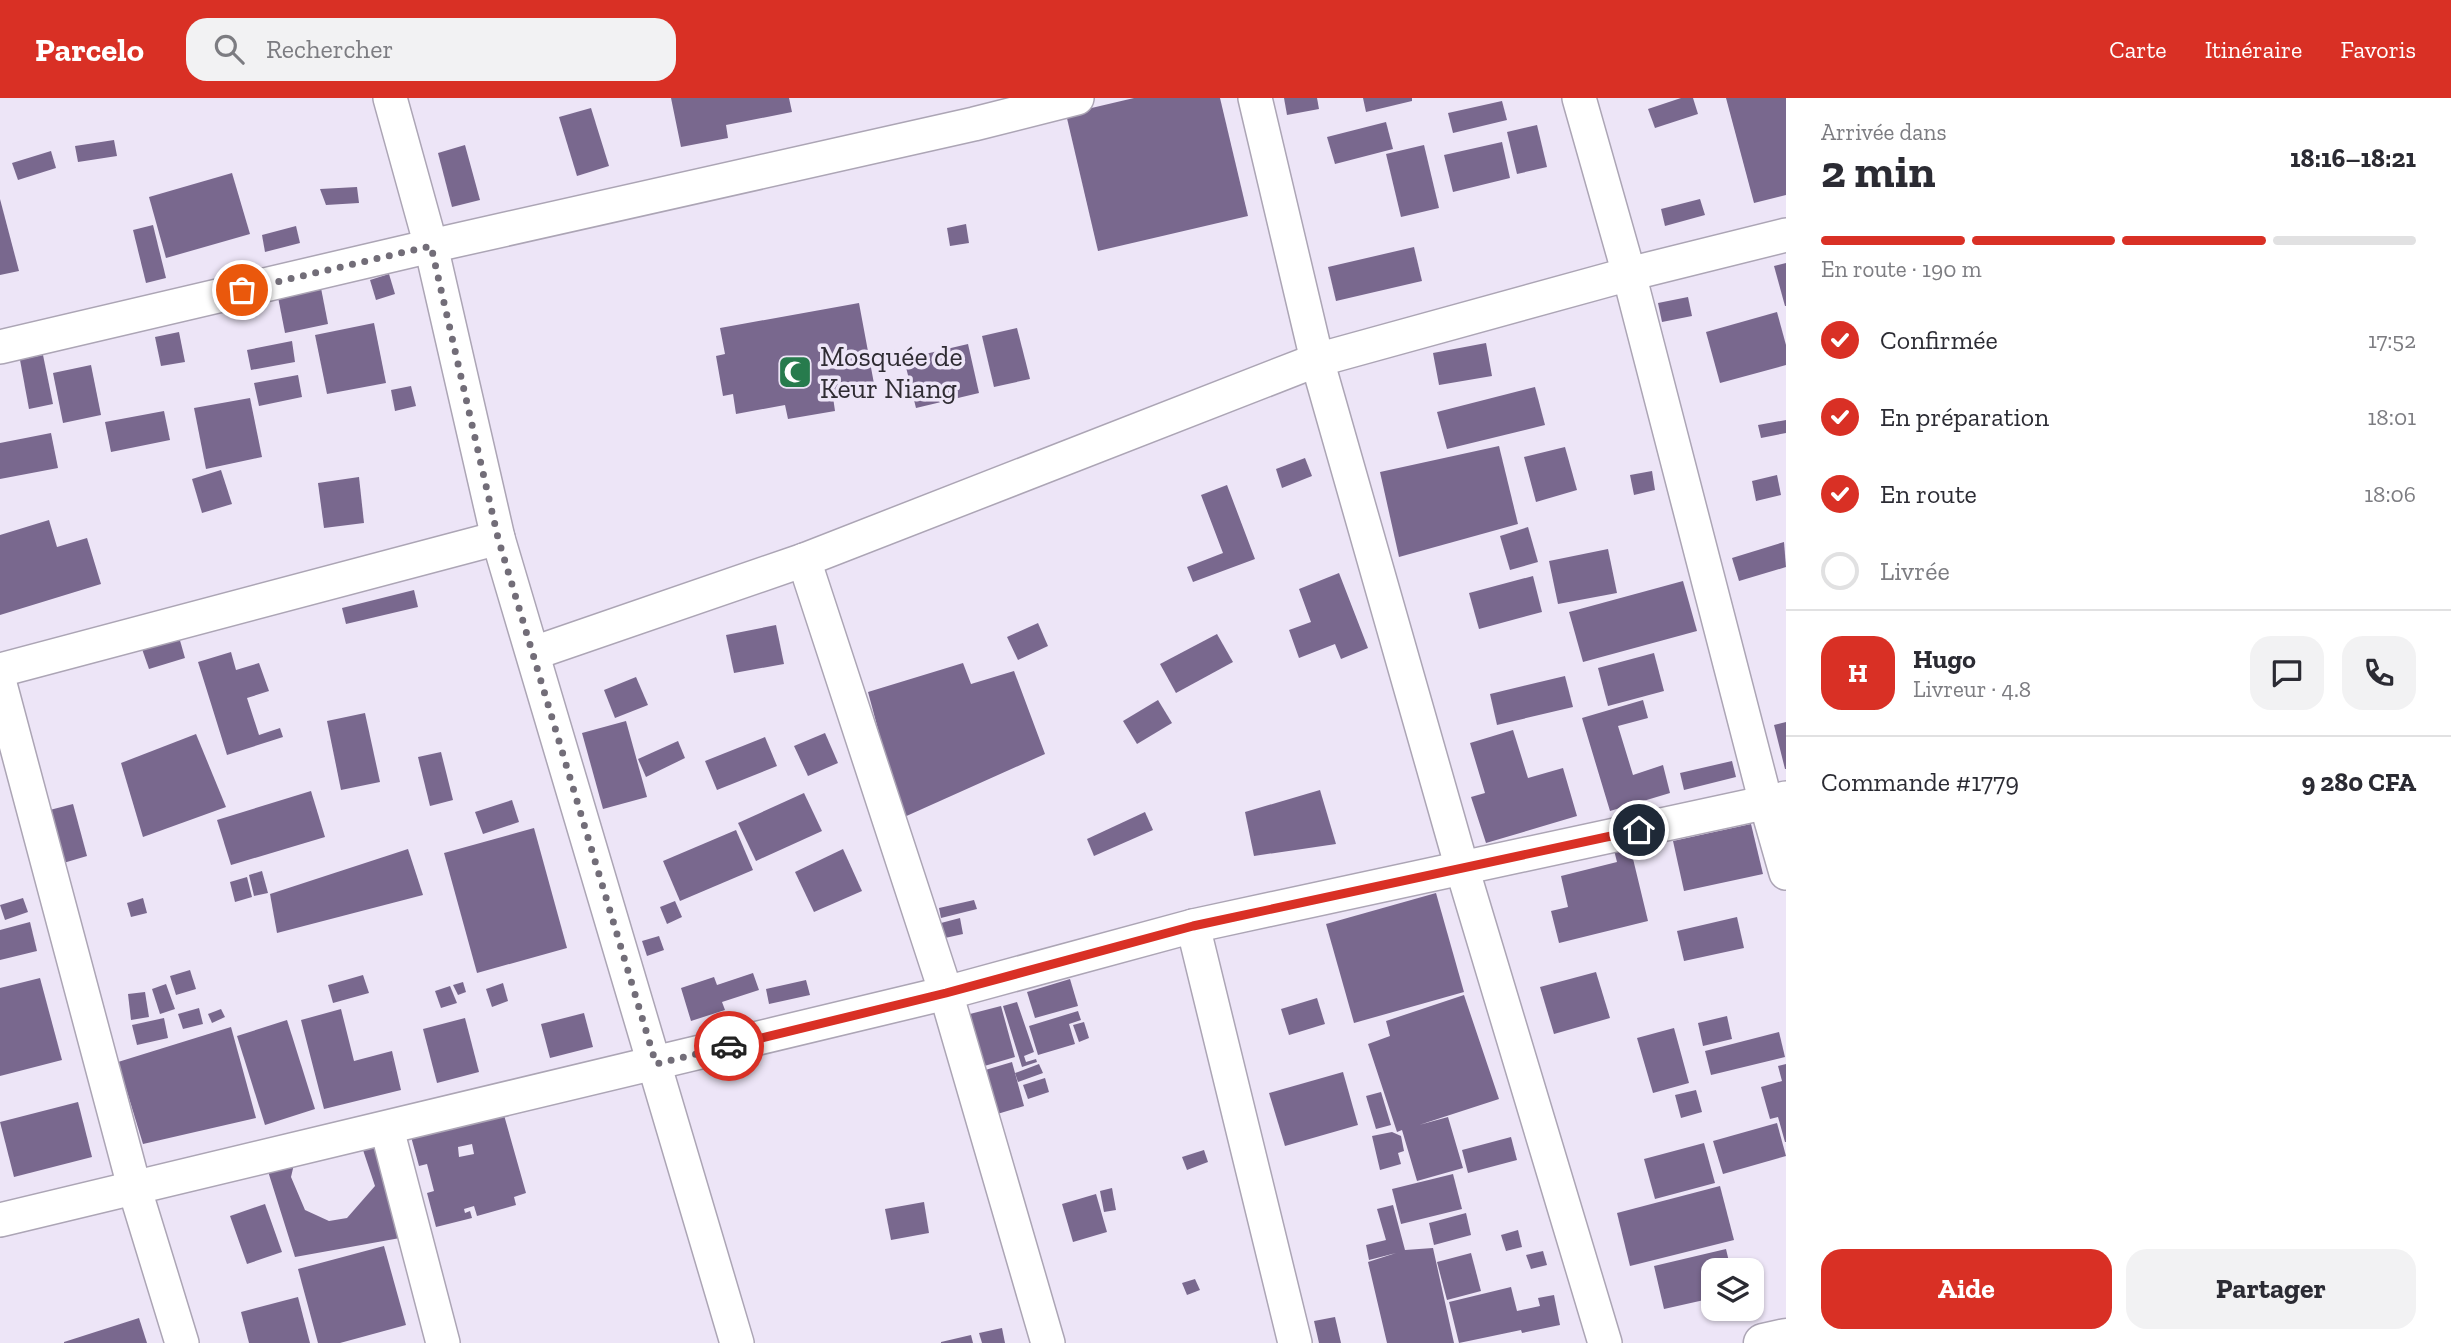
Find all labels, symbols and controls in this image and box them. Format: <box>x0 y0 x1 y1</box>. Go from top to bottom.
search box <box>186 18 676 81</box>
text: Parcelo <box>35 30 144 69</box>
icon: search <box>210 30 248 68</box>
text: Rechercher <box>266 33 393 65</box>
text: Carte <box>2109 35 2167 64</box>
text: Itinéraire <box>2205 35 2302 64</box>
text: Favoris <box>2340 35 2416 64</box>
text: Arrivée dans <box>1821 118 1947 146</box>
text: 18:16–18:21 <box>2290 142 2416 174</box>
text: 2 min <box>1821 144 1936 199</box>
text: En route · 190 m <box>1821 255 1982 283</box>
pin <box>212 260 272 320</box>
icon: bag <box>223 271 261 309</box>
icon: check <box>1821 321 1859 359</box>
text: Confirmée <box>1880 324 1998 356</box>
text: 17:52 <box>2368 326 2416 354</box>
place label: Mosquée de Keur Niang <box>820 340 963 405</box>
mosque icon: Mosquée de Keur Niang <box>776 353 814 391</box>
icon: check <box>1821 398 1859 436</box>
text: En préparation <box>1880 401 2049 433</box>
text: 18:01 <box>2368 403 2416 431</box>
icon: check <box>1821 475 1859 513</box>
text: En route <box>1880 478 1977 510</box>
text: 18:06 <box>2364 480 2416 508</box>
text: Livrée <box>1880 555 1950 587</box>
button: chat <box>2250 636 2324 710</box>
button: phone <box>2342 636 2416 710</box>
text: Hugo <box>1913 643 1976 675</box>
text: H <box>1848 657 1868 689</box>
text: Livreur · 4.8 <box>1913 675 2031 703</box>
text: Commande #1779 <box>1821 766 2019 798</box>
text: 9 280 CFA <box>2302 766 2416 798</box>
pin <box>1609 800 1669 860</box>
icon: home <box>1620 811 1658 849</box>
courier <box>694 1011 764 1081</box>
icon: car <box>710 1027 748 1065</box>
button: Aide <box>1821 1249 2112 1329</box>
button: Partager <box>2126 1249 2416 1329</box>
map controls <box>1701 1258 1764 1321</box>
button: layers <box>1701 1258 1764 1321</box>

